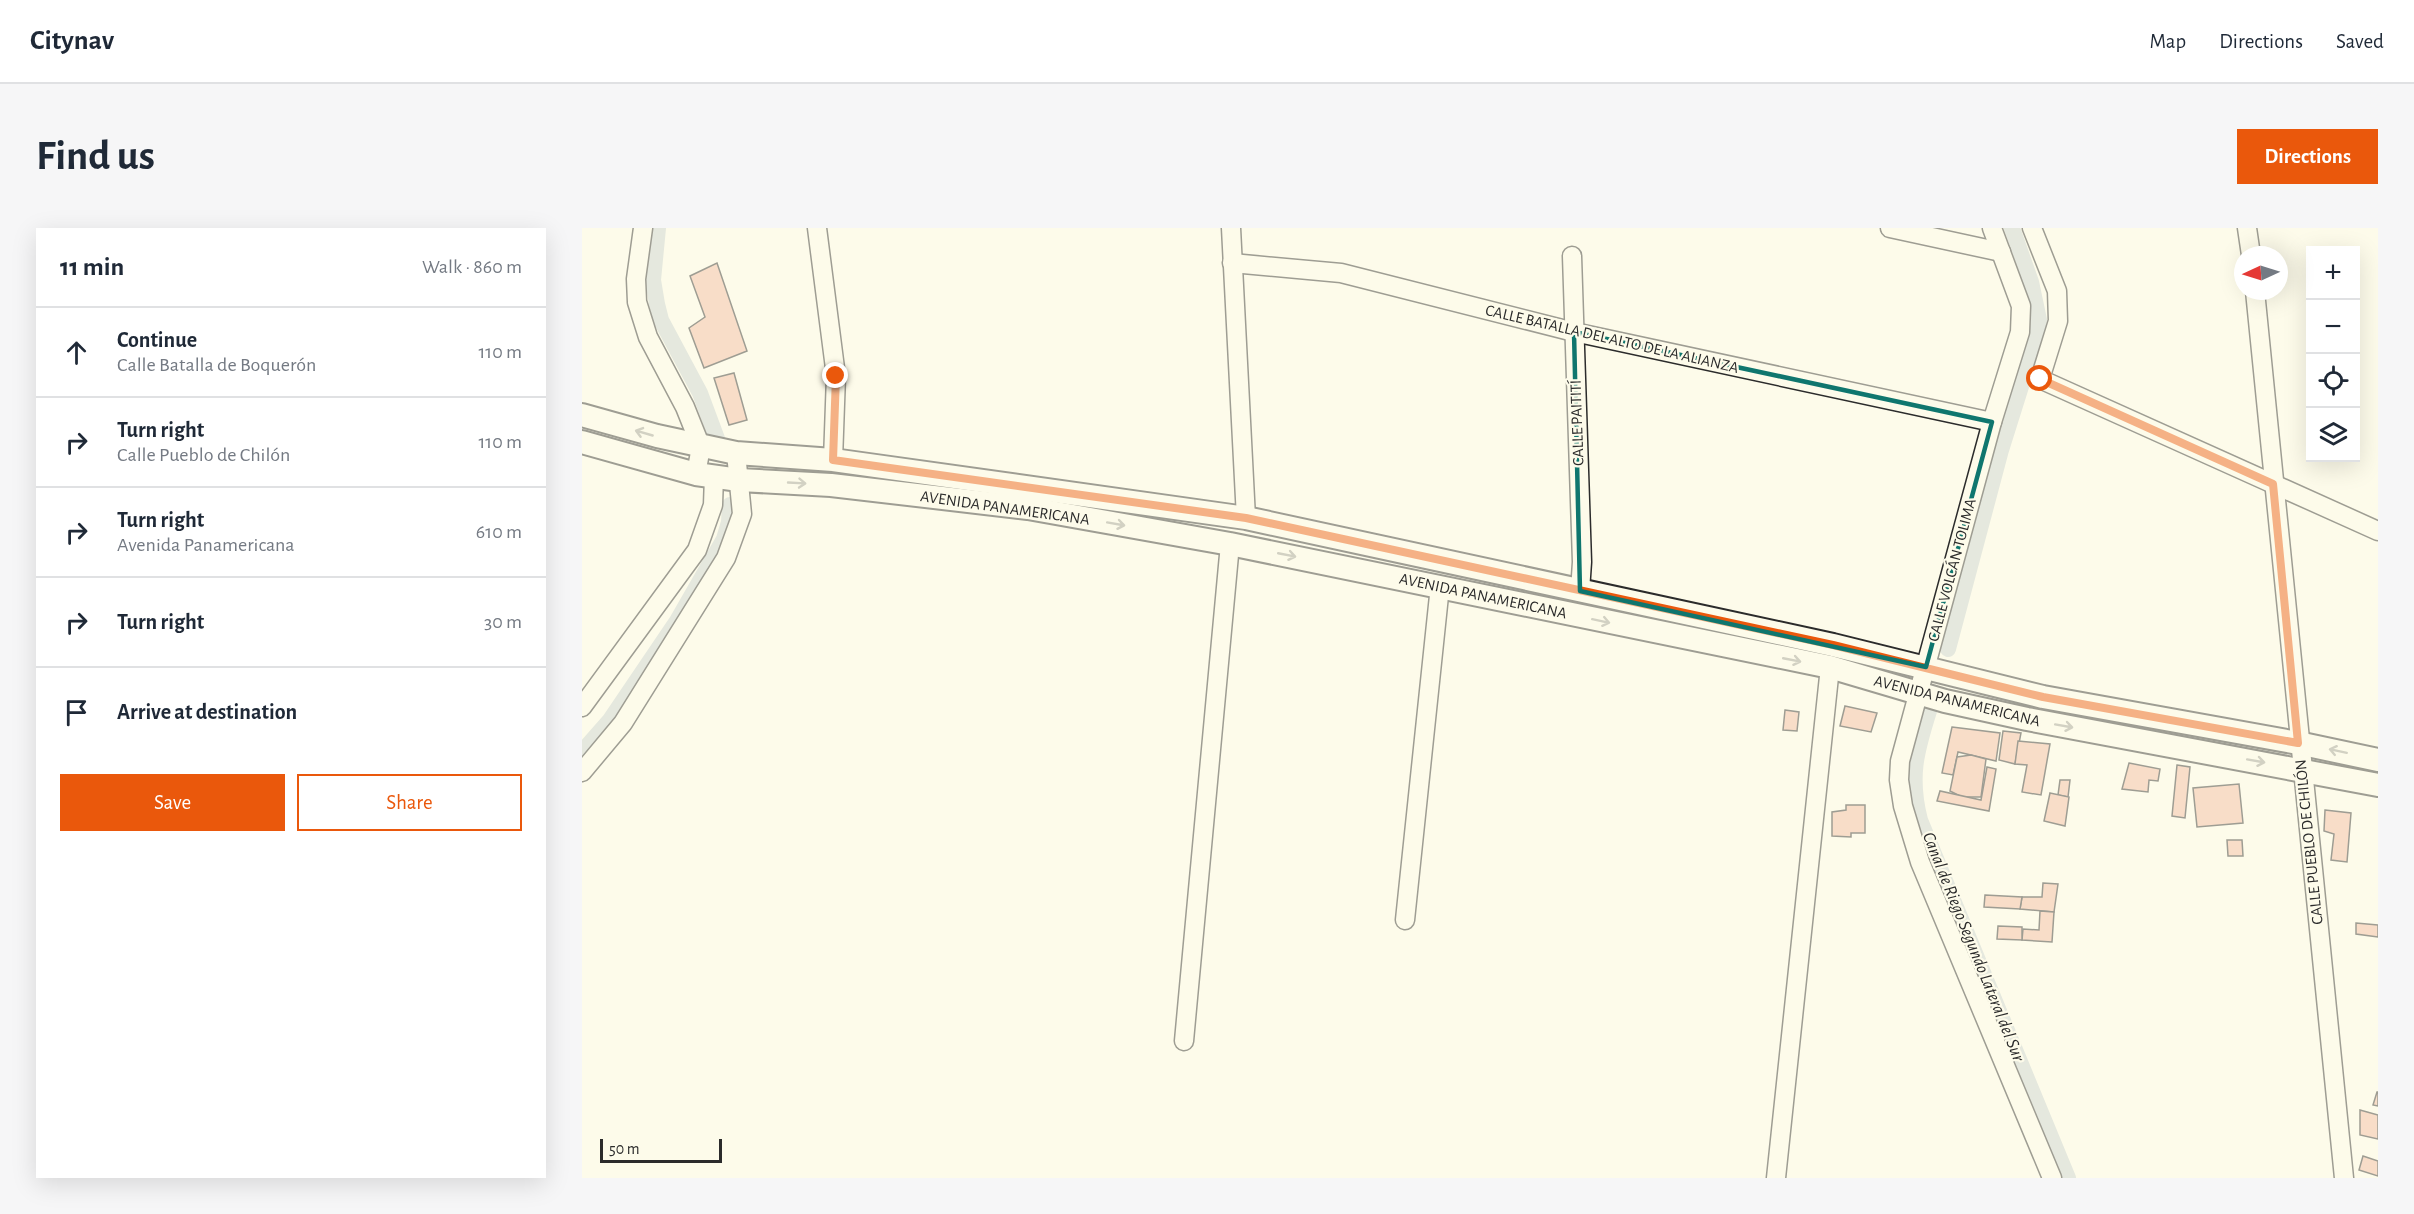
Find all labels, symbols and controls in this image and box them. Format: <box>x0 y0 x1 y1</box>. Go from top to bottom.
text: Citynav <box>30 27 114 55</box>
text: Map <box>2150 31 2186 52</box>
text: Directions <box>2219 31 2303 52</box>
text: Saved <box>2336 31 2384 52</box>
button: Directions <box>2237 129 2378 184</box>
text: Find us <box>36 135 155 177</box>
north arrow <box>2234 246 2288 300</box>
map controls <box>2306 246 2360 462</box>
button: + <box>2306 246 2360 300</box>
text: 11 min <box>60 254 124 280</box>
text: Walk · 860 m <box>422 257 522 277</box>
button: − <box>2306 300 2360 354</box>
street label: CALLE BATALLA DEL ALTO DE LA ALIANZA <box>1484 302 1740 376</box>
text: Continue <box>117 329 197 351</box>
icon: ahead <box>60 336 93 369</box>
text: 110 m <box>478 342 522 362</box>
button: locate <box>2306 354 2360 408</box>
text: Calle Batalla de Boquerón <box>117 355 316 375</box>
route end <box>822 362 848 388</box>
route start <box>2026 365 2052 391</box>
street label: CALLE PAITITÍ <box>1565 379 1586 466</box>
button: layers <box>2306 408 2360 462</box>
text: Turn right <box>117 419 204 441</box>
icon: right <box>60 426 93 459</box>
one-way arrow <box>635 427 654 438</box>
text: 110 m <box>478 432 522 452</box>
text: Calle Pueblo de Chilón <box>117 445 290 465</box>
one-way arrow <box>787 478 807 489</box>
street label: AVENIDA PANAMERICANA <box>919 488 1091 528</box>
street label: CALLE VOLCÁN TOLIMA <box>1923 496 1979 643</box>
text: Turn right <box>117 509 204 531</box>
icon: right <box>60 516 93 549</box>
one-way arrow <box>1105 518 1125 529</box>
text: 610 m <box>476 522 522 542</box>
text: Avenida Panamericana <box>117 535 295 555</box>
one-way arrow <box>1277 550 1296 561</box>
street label: AVENIDA PANAMERICANA <box>1398 570 1568 622</box>
icon: right <box>60 606 93 639</box>
text: Turn right <box>117 611 204 633</box>
text: 30 m <box>484 612 522 632</box>
one-way arrow <box>1591 616 1611 627</box>
one-way arrow <box>1782 655 1802 666</box>
street label: AVENIDA PANAMERICANA <box>1872 673 2042 729</box>
icon: arrive <box>60 696 93 729</box>
text: Arrive at destination <box>117 701 297 723</box>
one-way arrow <box>2054 721 2073 732</box>
one-way arrow <box>2329 745 2348 757</box>
one-way arrow <box>2246 756 2265 767</box>
street label: CALLE PUEBLO DE CHILÓN <box>2290 759 2326 926</box>
button: Save <box>60 774 285 831</box>
button: Share <box>297 774 522 831</box>
water label: Canal de Riego Segundo Lateral del Sur <box>1919 830 2028 1065</box>
scale bar <box>600 1136 722 1164</box>
text: 50 m <box>609 1141 640 1157</box>

